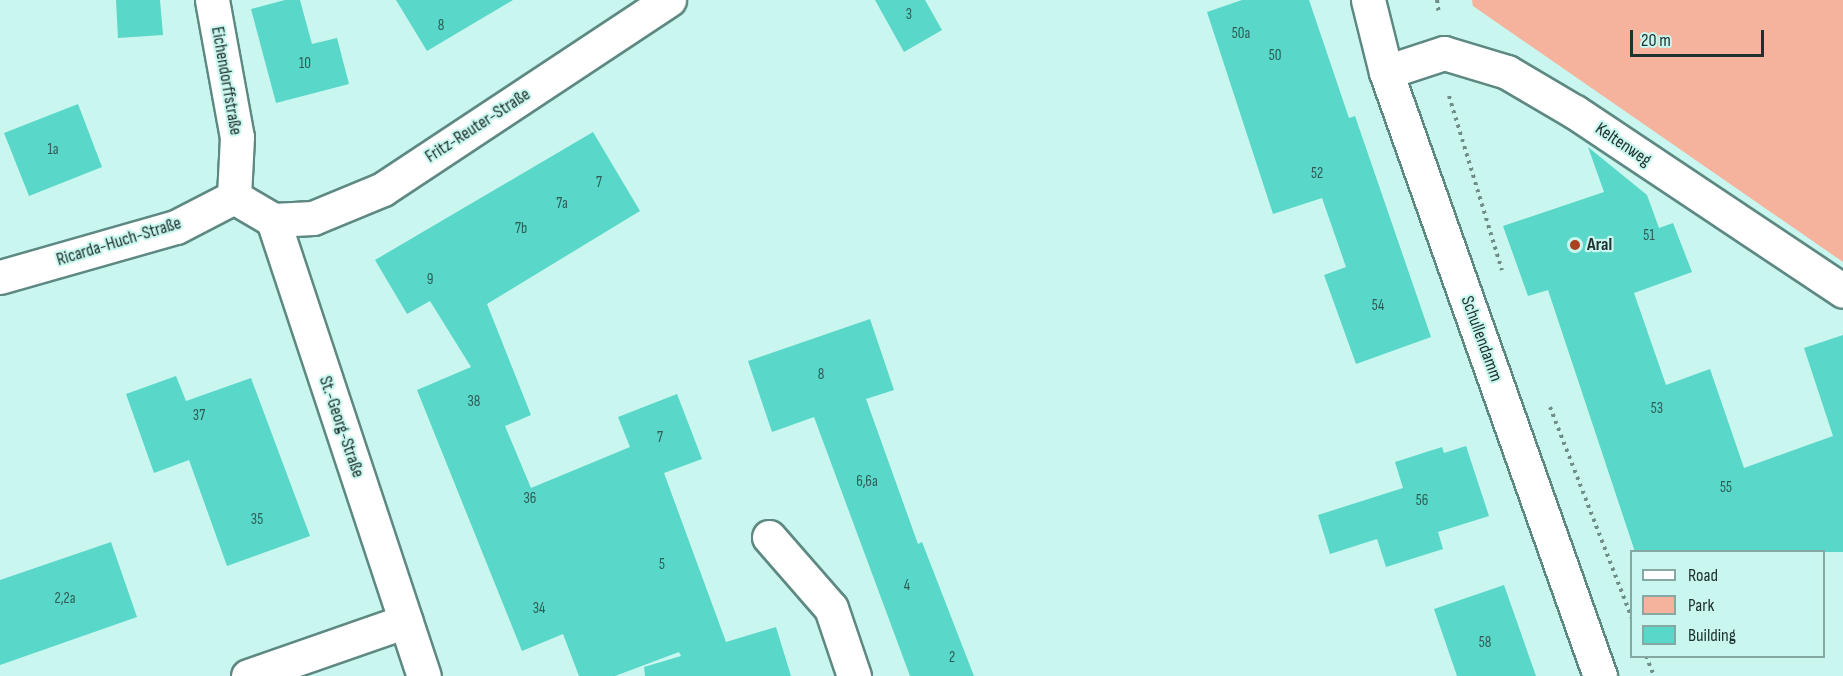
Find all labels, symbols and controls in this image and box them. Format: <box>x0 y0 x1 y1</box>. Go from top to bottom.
house number: 3 <box>906 6 912 24</box>
house number: 8 <box>438 17 444 35</box>
scale bar <box>1633 18 1766 56</box>
street label: Eichendorffstraße <box>206 25 246 137</box>
house number: 50a <box>1232 25 1250 43</box>
text: 20 m <box>1641 30 1671 51</box>
house number: 50 <box>1269 47 1281 65</box>
house number: 10 <box>299 55 311 73</box>
street label: Fritz-Reuter-Straße <box>421 84 535 168</box>
street label: Keltenweg <box>1591 118 1655 172</box>
house number: 1a <box>47 141 59 159</box>
house number: 52 <box>1311 165 1323 183</box>
house number: 7 <box>596 174 602 192</box>
house number: 7a <box>556 195 568 213</box>
street label: Ricarda-Huch-Straße <box>54 213 184 271</box>
house number: 7b <box>515 220 527 238</box>
house number: 51 <box>1643 227 1655 245</box>
place label: Aral <box>1587 234 1612 256</box>
marker: Aral <box>1568 238 1582 252</box>
house number: 9 <box>427 271 433 289</box>
street label: Schullendamm <box>1456 293 1506 385</box>
house number: 54 <box>1372 297 1384 315</box>
house number: 8 <box>818 366 824 384</box>
street label: St.-Georg-Straße <box>314 374 368 480</box>
house number: 38 <box>468 393 480 411</box>
house number: 53 <box>1651 400 1663 418</box>
house number: 37 <box>193 407 205 425</box>
house number: 7 <box>657 429 663 447</box>
house number: 6,6a <box>856 473 878 491</box>
house number: 55 <box>1720 479 1732 497</box>
house number: 36 <box>524 490 536 508</box>
house number: 56 <box>1416 492 1428 510</box>
house number: 35 <box>251 511 263 529</box>
legend <box>1630 550 1825 658</box>
house number: 5 <box>659 556 665 574</box>
text: Road <box>1688 565 1718 586</box>
house number: 4 <box>904 577 910 595</box>
house number: 2,2a <box>55 590 75 608</box>
text: Park <box>1688 595 1714 616</box>
house number: 34 <box>533 600 545 618</box>
text: Building <box>1688 625 1736 646</box>
house number: 58 <box>1479 634 1491 652</box>
house number: 2 <box>949 649 955 667</box>

